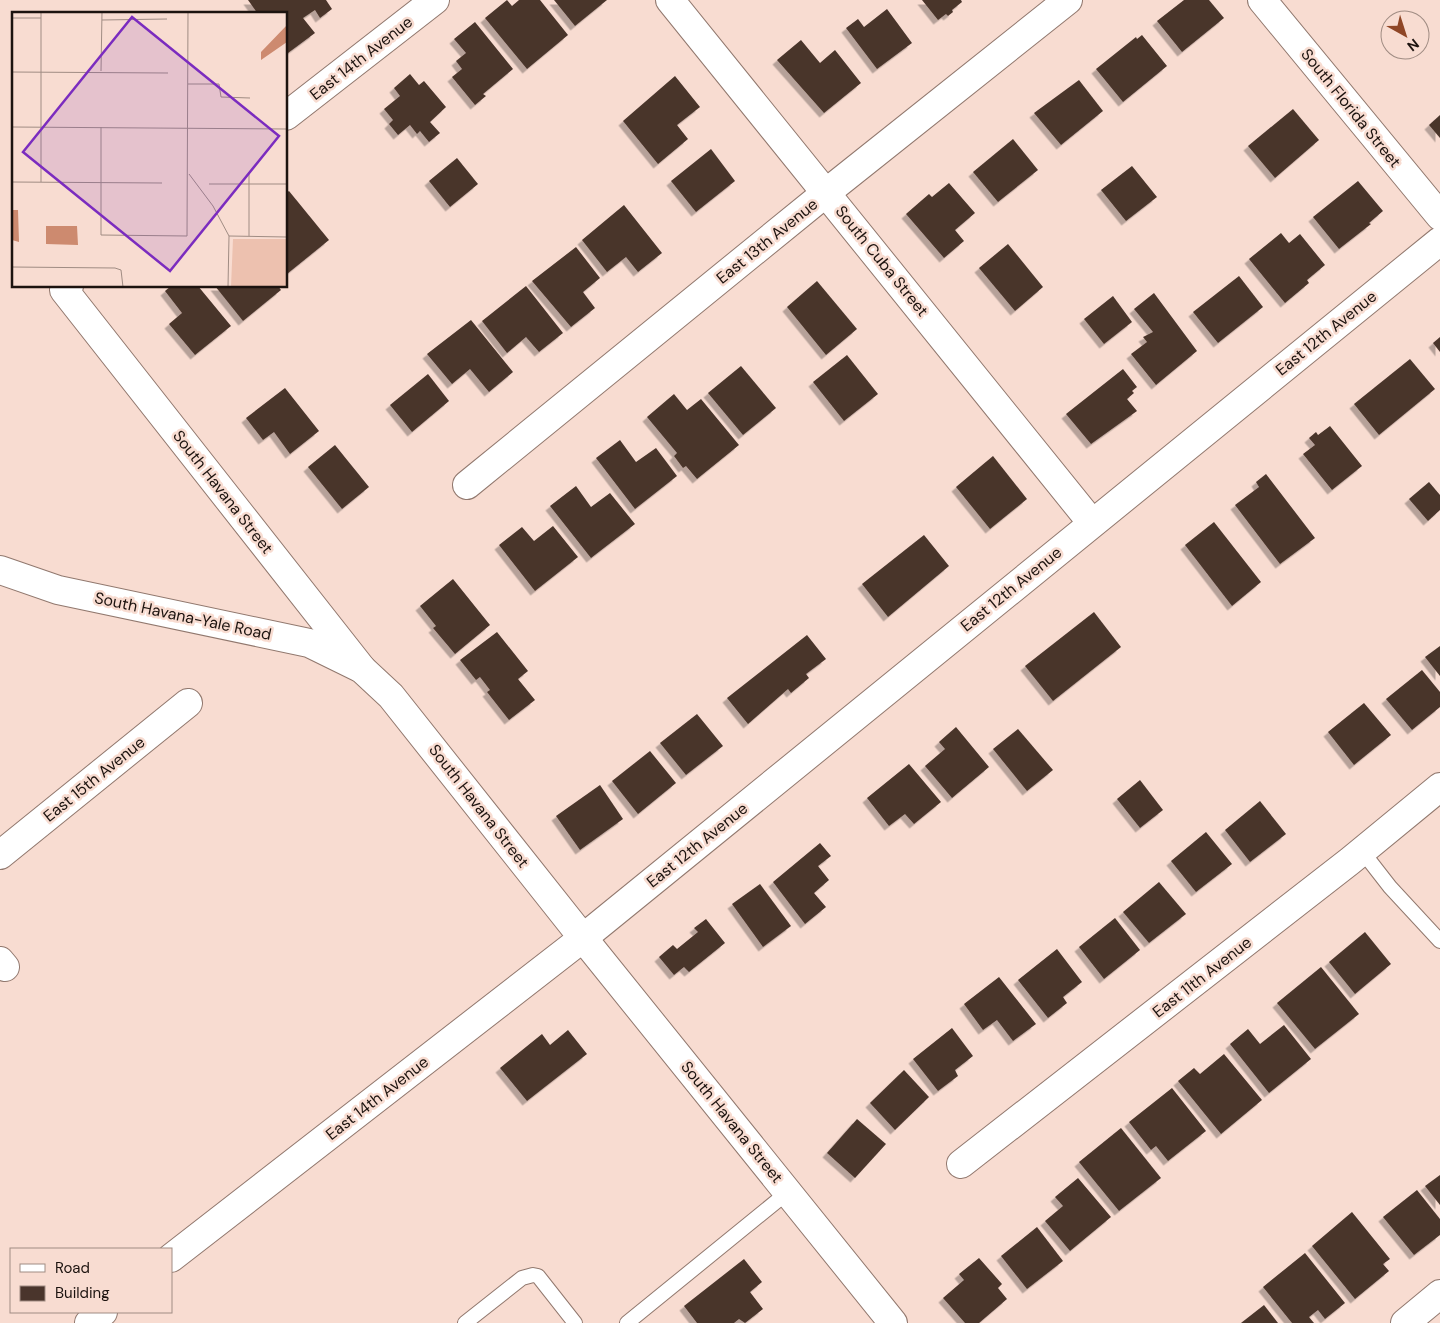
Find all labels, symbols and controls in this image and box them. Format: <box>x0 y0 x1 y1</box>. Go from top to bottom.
north arrow <box>1380 10 1430 60</box>
street label: East 14th Avenue <box>305 11 417 105</box>
inset map <box>12 12 288 288</box>
text: N <box>1404 35 1423 55</box>
street label: South Florida Street <box>1296 44 1406 172</box>
street label: East 13th Avenue <box>712 194 822 288</box>
street label: South Cuba Street <box>831 201 933 321</box>
street label: East 12th Avenue <box>1271 286 1381 380</box>
street label: South Havana Street <box>168 426 278 558</box>
street label: East 12th Avenue <box>956 542 1066 636</box>
street label: South Havana-Yale Road <box>93 587 273 645</box>
street label: East 15th Avenue <box>39 732 149 826</box>
street label: South Havana Street <box>424 740 534 872</box>
street label: East 12th Avenue <box>642 798 752 892</box>
street label: East 11th Avenue <box>1148 932 1256 1022</box>
street label: East 14th Avenue <box>321 1051 433 1145</box>
street label: South Havana Street <box>676 1057 788 1187</box>
legend <box>10 1248 172 1313</box>
text: Road <box>55 1258 90 1278</box>
text: Building <box>55 1283 110 1303</box>

